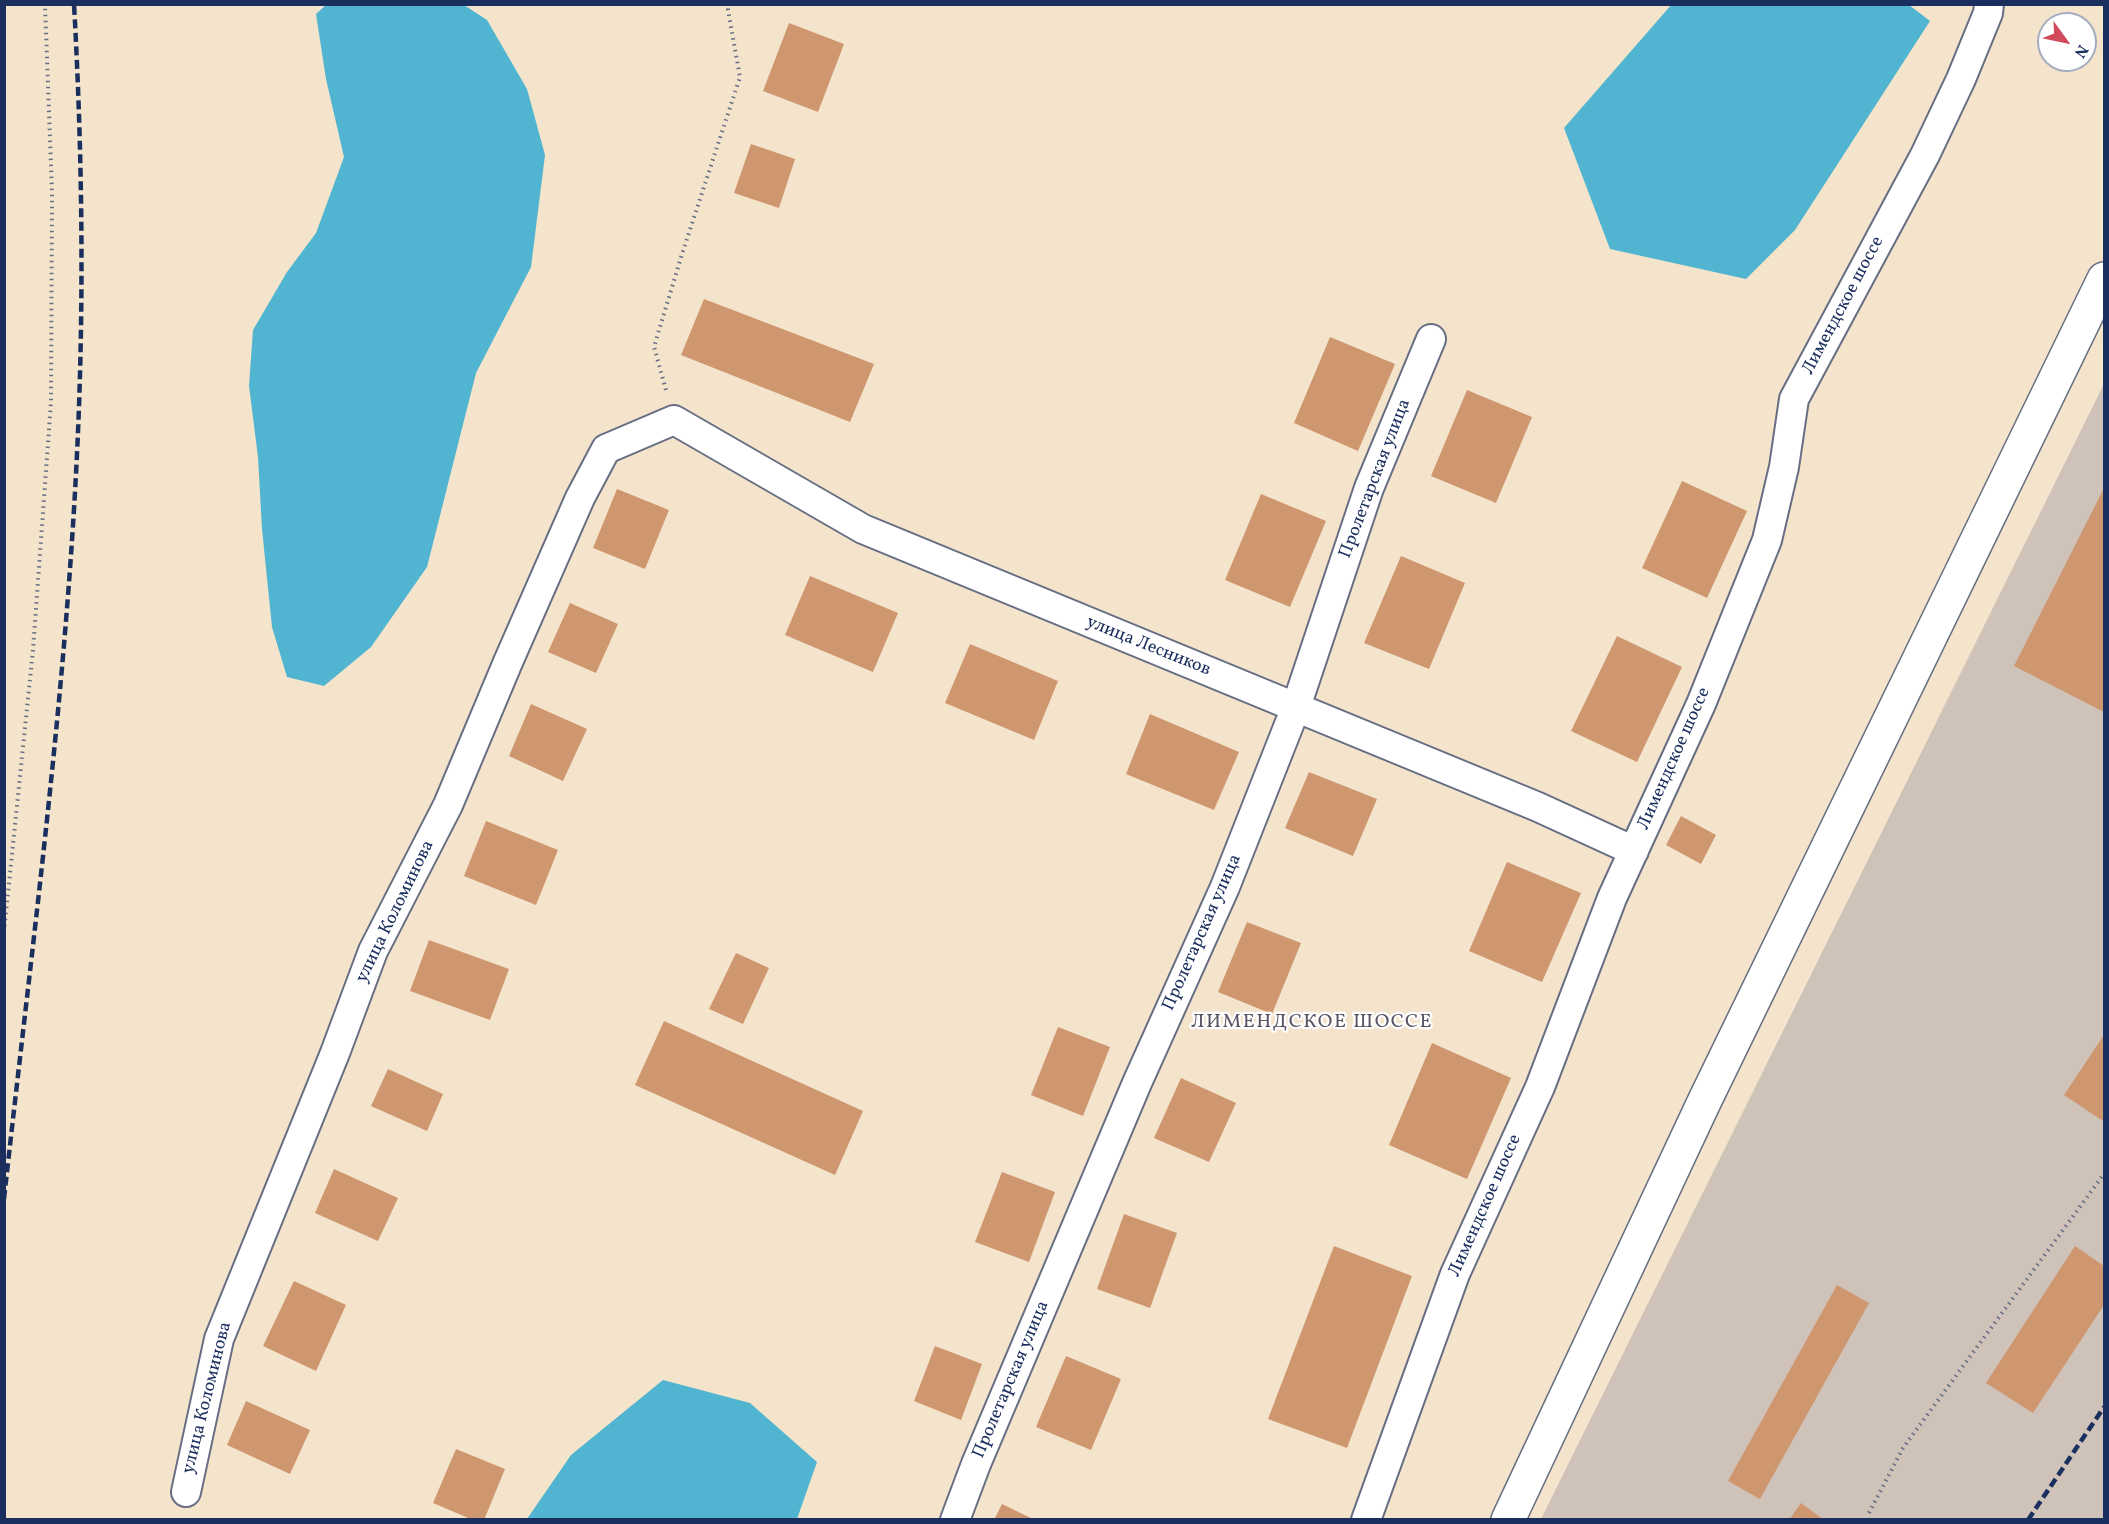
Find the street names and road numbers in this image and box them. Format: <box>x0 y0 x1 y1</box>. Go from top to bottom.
street label: Лимендское шоссе <box>1798 233 1890 379</box>
street label: Пролетарская улица <box>1336 396 1416 562</box>
street label: улица Лесников <box>1083 612 1213 682</box>
street label: Лимендское шоссе <box>1634 685 1716 833</box>
street label: улица Коломинова <box>352 837 440 987</box>
street label: Пролетарская улица <box>1159 851 1247 1015</box>
street label: Лимендское шоссе <box>1445 1132 1527 1280</box>
street label: Пролетарская улица <box>969 1298 1055 1462</box>
street label: улица Коломинова <box>179 1320 237 1476</box>

